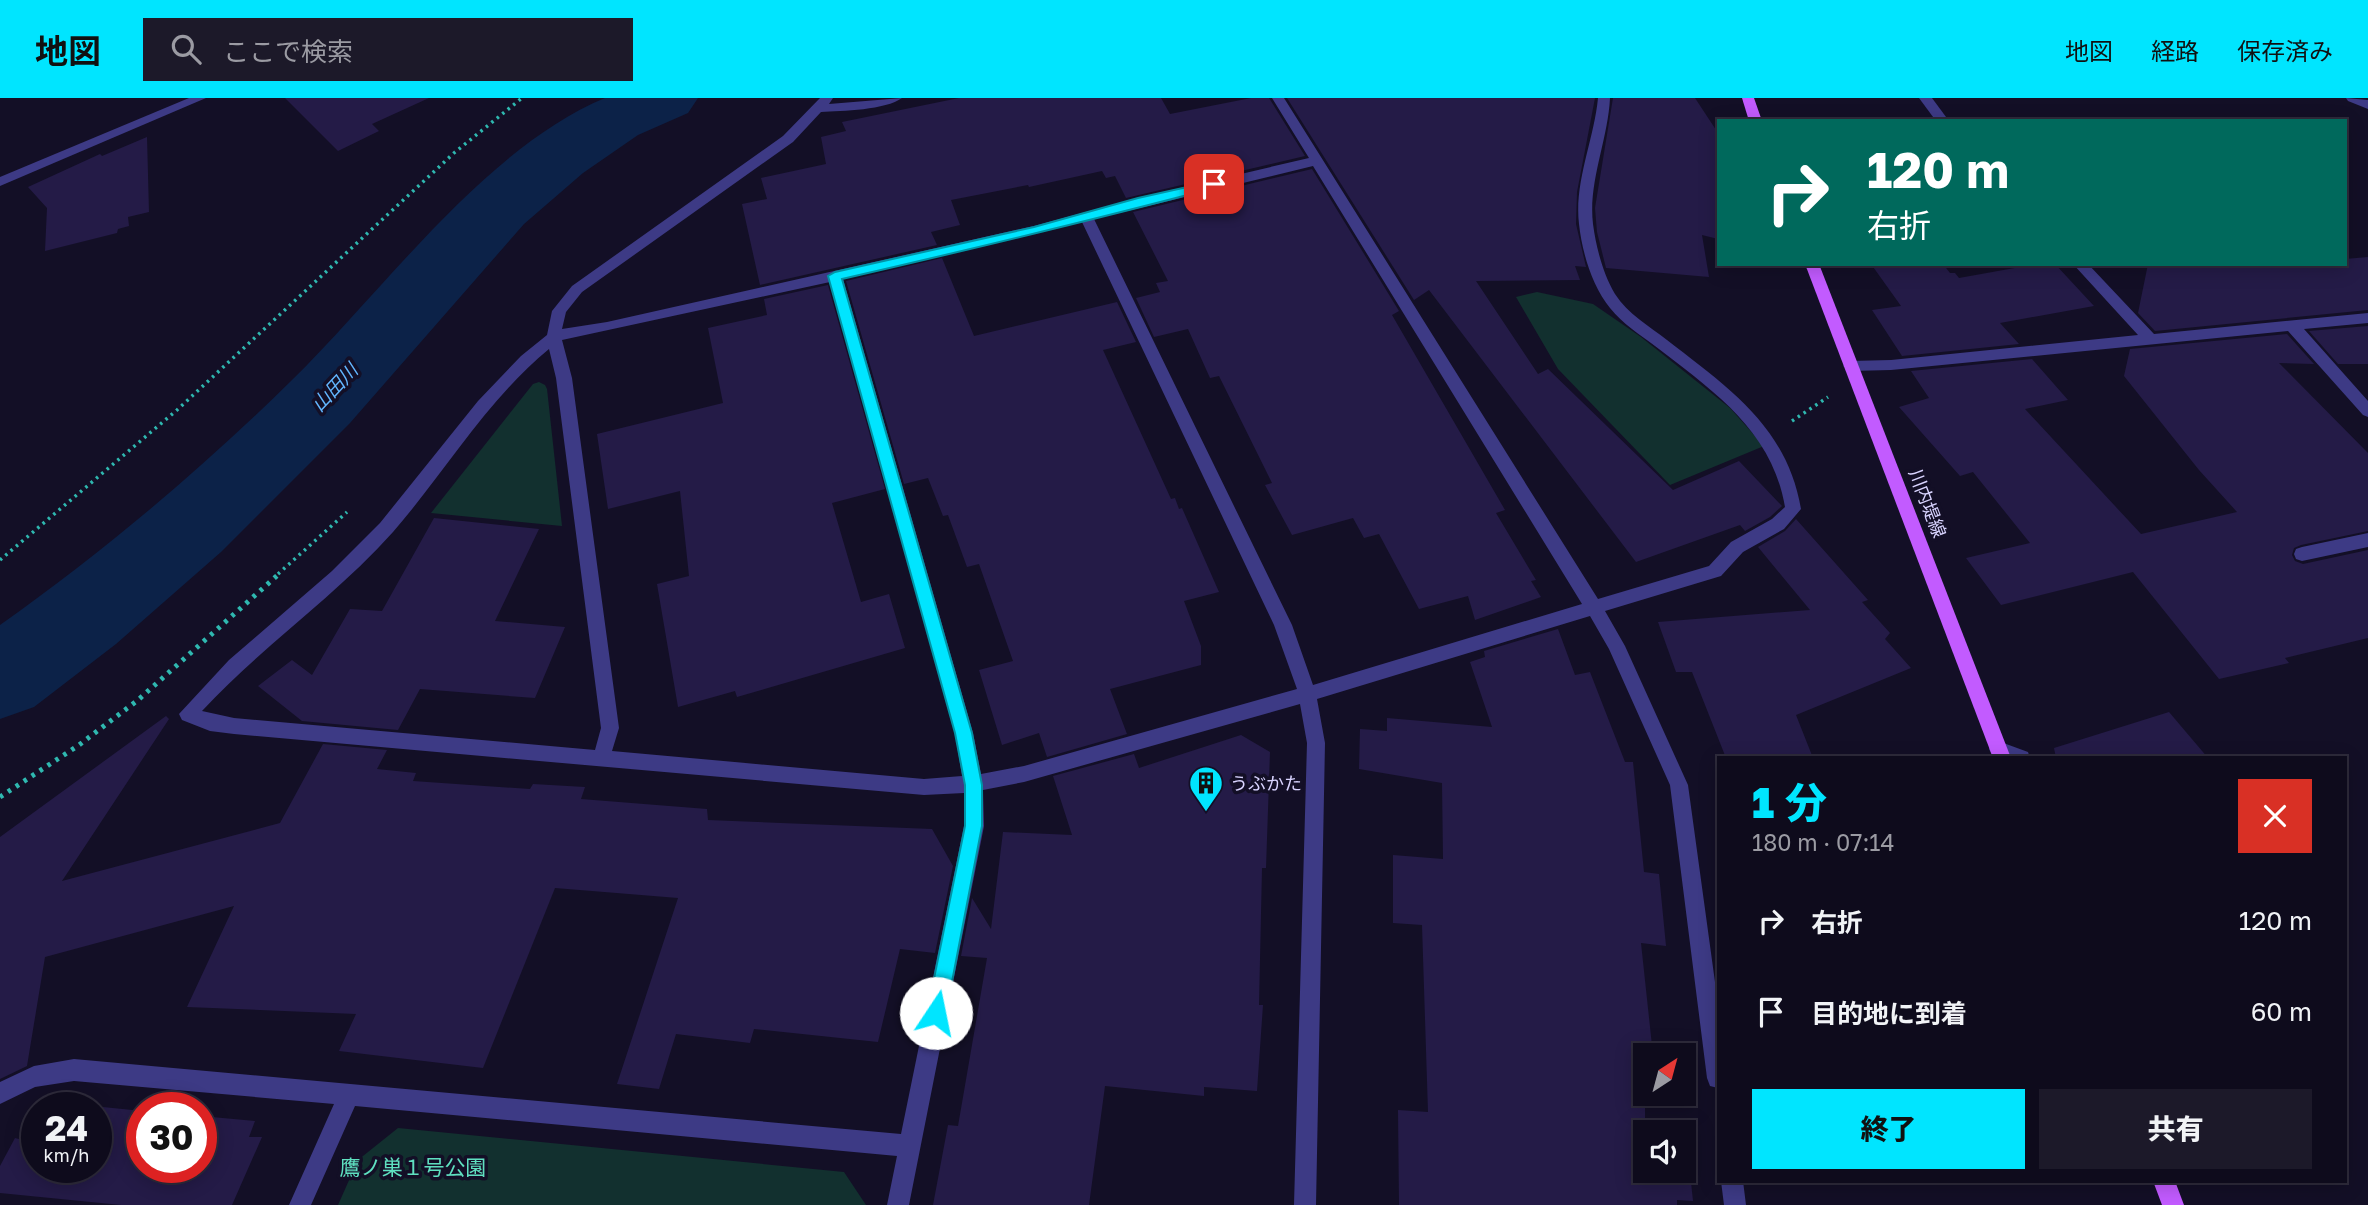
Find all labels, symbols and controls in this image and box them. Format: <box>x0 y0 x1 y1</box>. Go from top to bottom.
search box <box>143 18 633 81</box>
icon: search <box>167 30 205 68</box>
text: 地図 <box>35 31 101 70</box>
text: ここで検索 <box>223 36 353 67</box>
text: 地図 <box>2065 36 2113 65</box>
text: 経路 <box>2151 36 2199 65</box>
text: 保存済み <box>2237 36 2333 65</box>
text: 120 m <box>1867 140 2009 199</box>
icon: right <box>1752 147 1843 238</box>
pin <box>1184 154 1244 214</box>
icon: arrive <box>1195 165 1233 203</box>
text: 右折 <box>1867 206 1931 244</box>
water label: 山田川 <box>306 357 363 416</box>
street label: 川内堤線 <box>1905 465 1951 541</box>
building icon: うぶかた <box>1187 764 1225 813</box>
place label: うぶかた <box>1230 772 1302 794</box>
text: 1 分 <box>1752 777 1827 827</box>
button: close <box>2238 779 2312 853</box>
text: 180 m · 07:14 <box>1752 828 1895 856</box>
icon: right <box>1752 902 1790 940</box>
text: 120 m <box>2239 905 2312 936</box>
text: 右折 <box>1811 907 1863 938</box>
position arrow <box>899 976 973 1050</box>
icon: arrive <box>1752 993 1790 1031</box>
text: 60 m <box>2251 996 2312 1027</box>
text: 目的地に到着 <box>1811 998 1967 1029</box>
north arrow <box>1633 1043 1696 1106</box>
map controls <box>1633 1043 1696 1183</box>
button: 終了 <box>1752 1089 2025 1169</box>
button: 共有 <box>2039 1089 2312 1169</box>
speed limit sign: 30 <box>126 1092 217 1183</box>
text: 24 <box>45 1107 88 1149</box>
button: sound <box>1633 1120 1696 1183</box>
text: km/h <box>44 1144 89 1166</box>
park label: 鷹ノ巣１号公園 <box>340 1154 487 1180</box>

